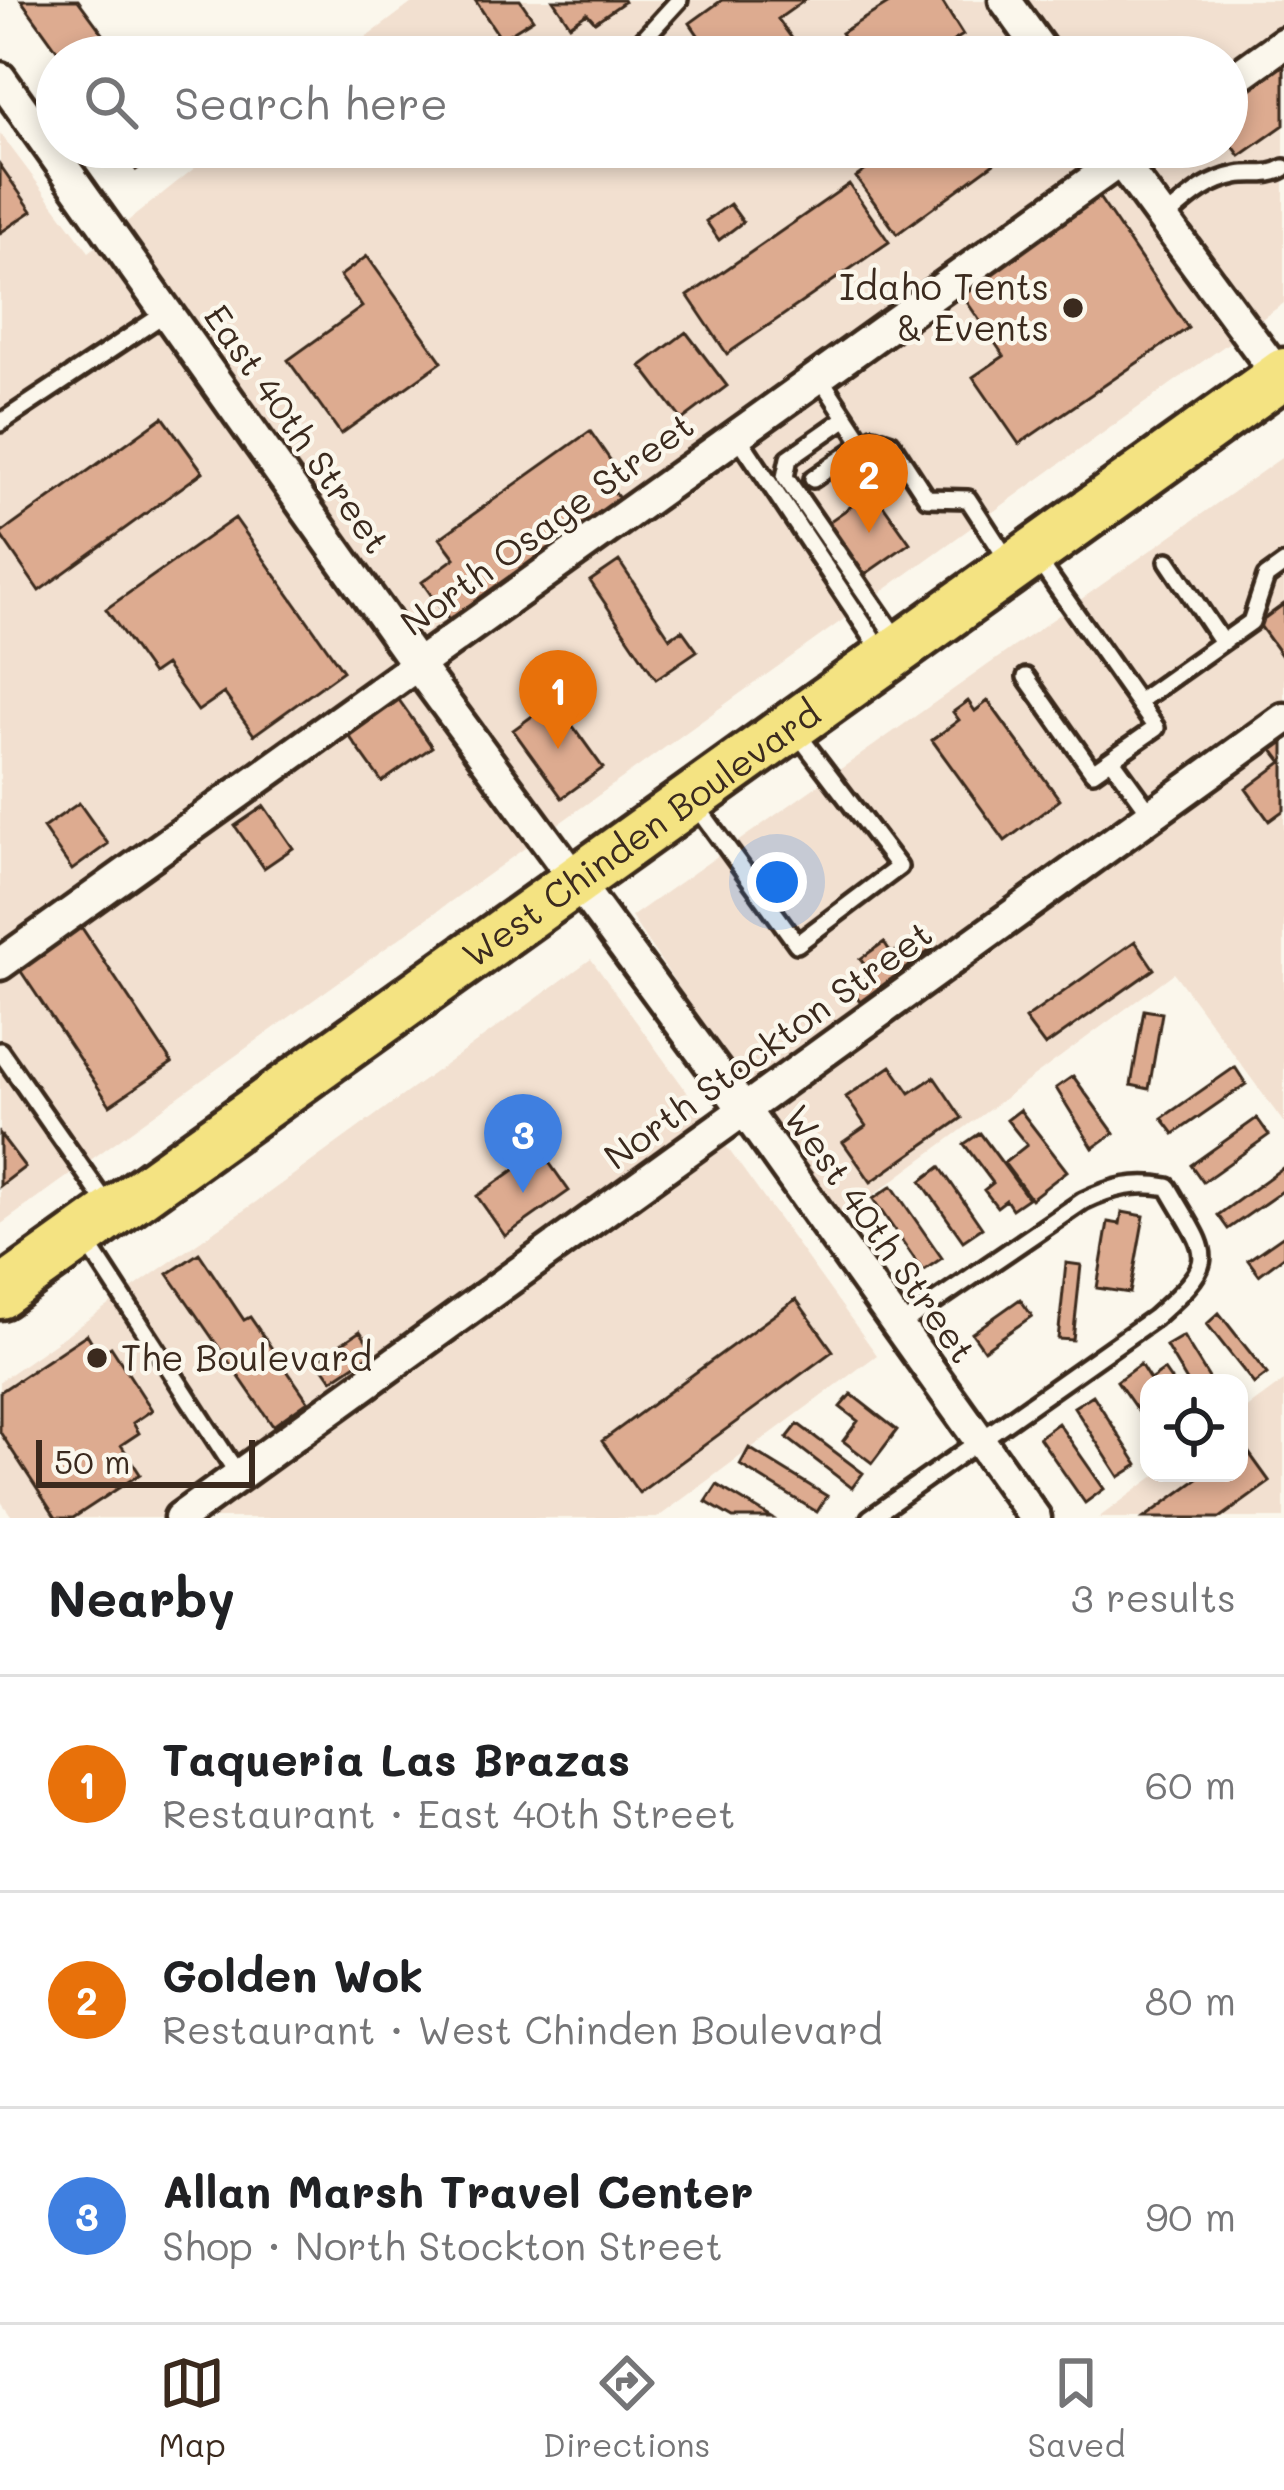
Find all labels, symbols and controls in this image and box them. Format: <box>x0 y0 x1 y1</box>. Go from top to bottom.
search box <box>36 36 1248 168</box>
icon: search <box>78 69 144 135</box>
text: Search here <box>174 73 448 131</box>
place label: Idaho Tents & Events <box>839 262 1049 350</box>
street label: East 40th Street <box>195 294 402 562</box>
marker: Idaho Tents & Events <box>1060 295 1086 321</box>
street label: North Osage Street <box>390 401 702 645</box>
pin: 2 <box>830 434 908 533</box>
pin: 1 <box>519 650 597 749</box>
street label: West Chinden Boulevard <box>452 689 828 977</box>
your location <box>747 852 807 912</box>
street label: North Stockton Street <box>594 909 941 1179</box>
pin: 3 <box>484 1094 562 1193</box>
street label: West 40th Street <box>775 1095 988 1371</box>
place label: The Boulevard <box>121 1333 372 1380</box>
marker: The Boulevard <box>84 1345 110 1371</box>
map controls <box>1140 1374 1248 1482</box>
button: locate <box>1140 1374 1248 1482</box>
scale bar <box>36 1434 255 1487</box>
text: 50 m <box>54 1439 130 1482</box>
text: Nearby <box>48 1563 235 1630</box>
text: 3 results <box>1071 1571 1236 1622</box>
text: Taqueria Las Brazas <box>162 1729 630 1787</box>
text: 1 <box>78 1758 96 1809</box>
text: 60 m <box>1145 1758 1236 1809</box>
text: Restaurant · East 40th Street <box>162 1787 735 1838</box>
text: Golden Wok <box>162 1945 423 2003</box>
text: 2 <box>76 1974 98 2025</box>
text: 80 m <box>1145 1974 1236 2025</box>
text: Restaurant · West Chinden Boulevard <box>162 2003 883 2054</box>
text: Allan Marsh Travel Center <box>162 2161 753 2219</box>
text: 3 <box>75 2190 99 2241</box>
text: 90 m <box>1145 2190 1236 2241</box>
text: Shop · North Stockton Street <box>162 2219 723 2270</box>
tab: Map <box>159 2350 226 2465</box>
tab: Directions <box>543 2350 710 2465</box>
tab: Saved <box>1028 2350 1125 2465</box>

